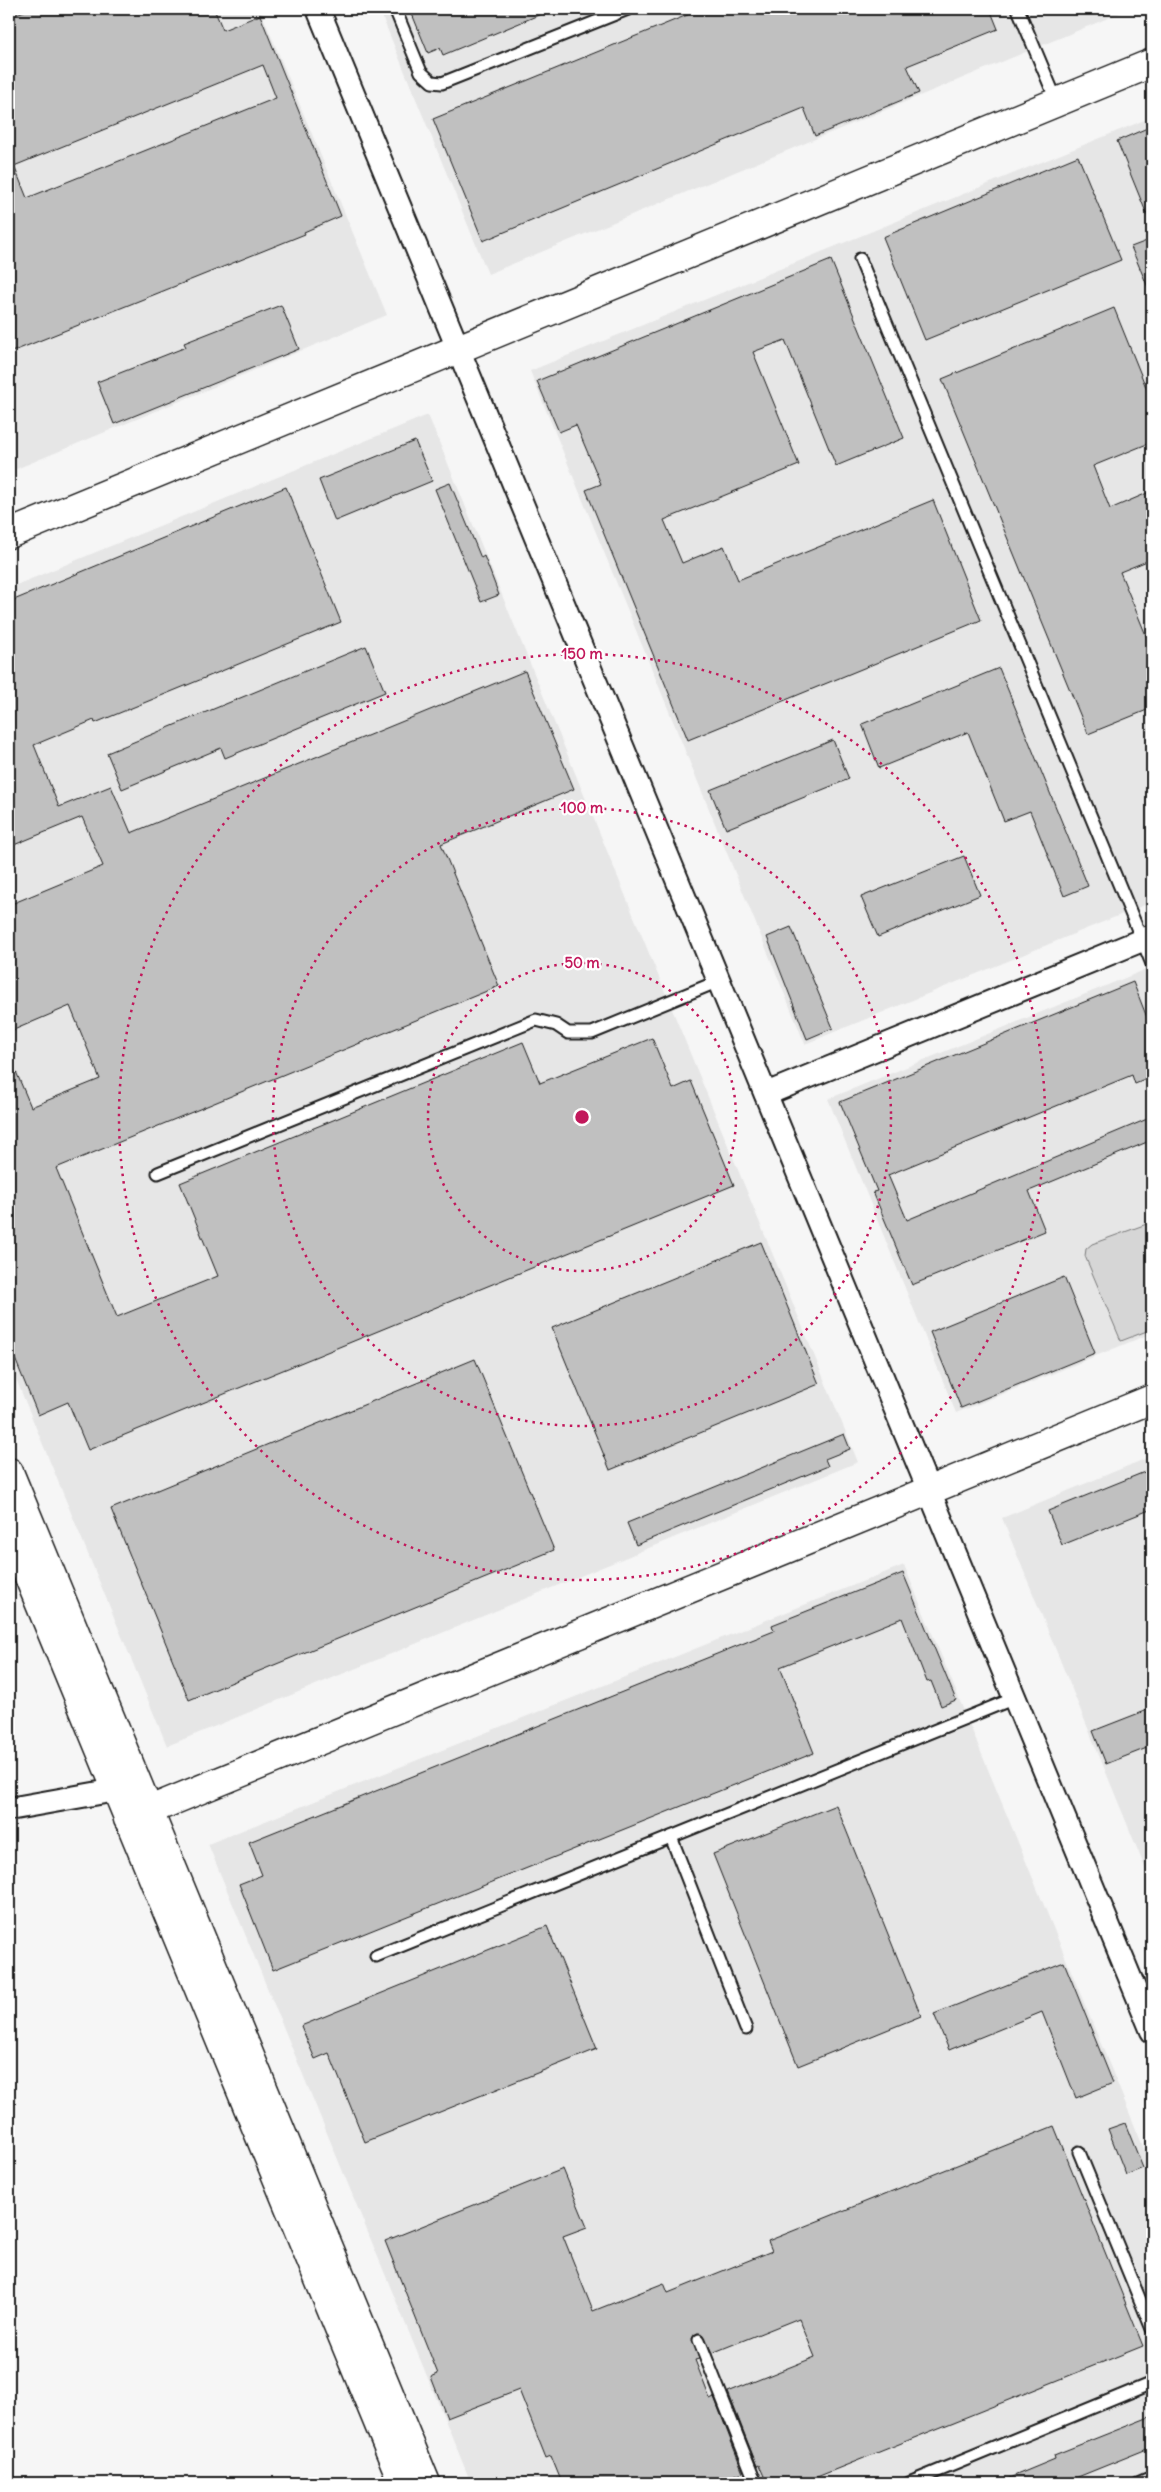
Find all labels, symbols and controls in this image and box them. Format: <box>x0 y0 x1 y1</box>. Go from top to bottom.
text: 150 m <box>561 644 603 663</box>
text: 100 m <box>561 798 603 817</box>
text: 50 m <box>564 953 600 972</box>
centre of rings <box>573 1108 591 1126</box>

